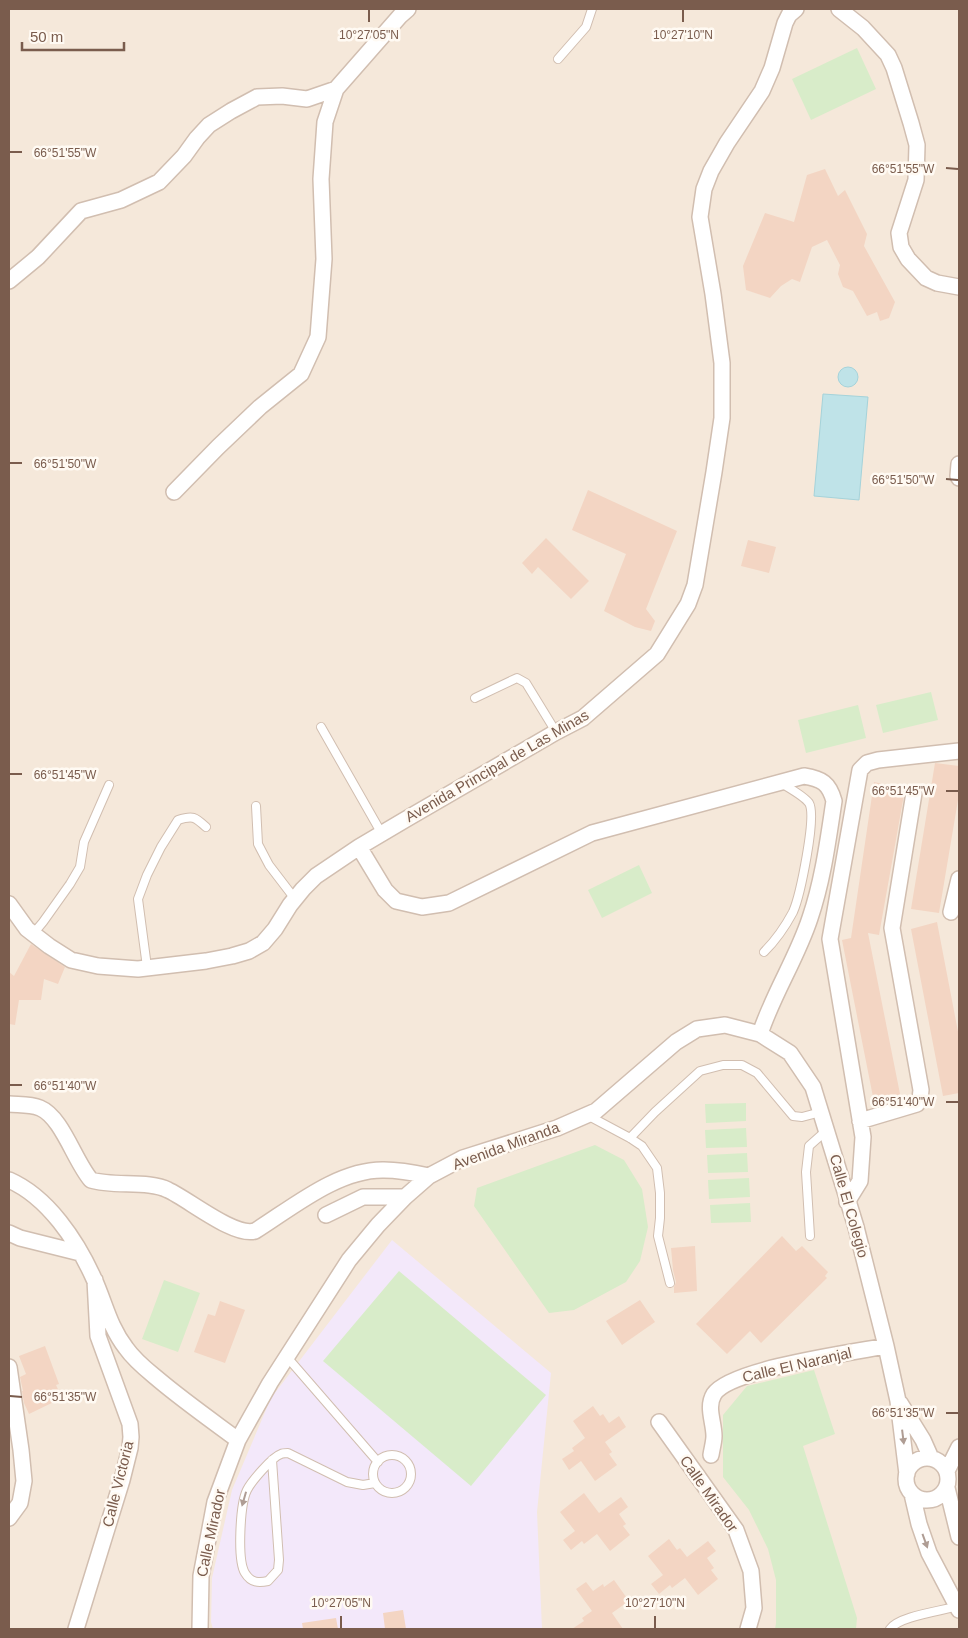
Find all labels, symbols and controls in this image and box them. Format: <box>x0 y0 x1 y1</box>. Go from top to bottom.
scale bar <box>22 20 125 52</box>
text: 50 m <box>30 28 63 45</box>
text: 10°27'05"N <box>339 28 399 42</box>
text: 10°27'10"N <box>653 28 713 42</box>
text: 66°51'55"W <box>34 146 97 160</box>
text: 66°51'55"W <box>872 162 935 176</box>
text: 66°51'50"W <box>34 457 97 471</box>
text: 66°51'50"W <box>872 473 935 487</box>
street label: Avenida Principal de Las Minas <box>402 706 592 825</box>
text: 66°51'45"W <box>34 768 97 782</box>
text: 66°51'45"W <box>872 784 935 798</box>
text: 66°51'40"W <box>34 1079 97 1093</box>
text: 66°51'40"W <box>872 1095 935 1109</box>
street label: Avenida Miranda <box>450 1118 562 1173</box>
street label: Calle El Colegio <box>827 1152 872 1260</box>
street label: Calle El Naranjal <box>741 1344 853 1385</box>
text: 66°51'35"W <box>34 1390 97 1404</box>
text: 66°51'35"W <box>872 1406 935 1420</box>
one-way arrow <box>899 1430 907 1446</box>
street label: Calle Victoria <box>99 1438 137 1529</box>
street label: Calle Mirador <box>677 1452 742 1535</box>
street label: Calle Mirador <box>193 1488 228 1578</box>
one-way arrow <box>240 1491 248 1506</box>
one-way arrow <box>922 1533 929 1548</box>
text: 10°27'05"N <box>311 1596 371 1610</box>
text: 10°27'10"N <box>625 1596 685 1610</box>

